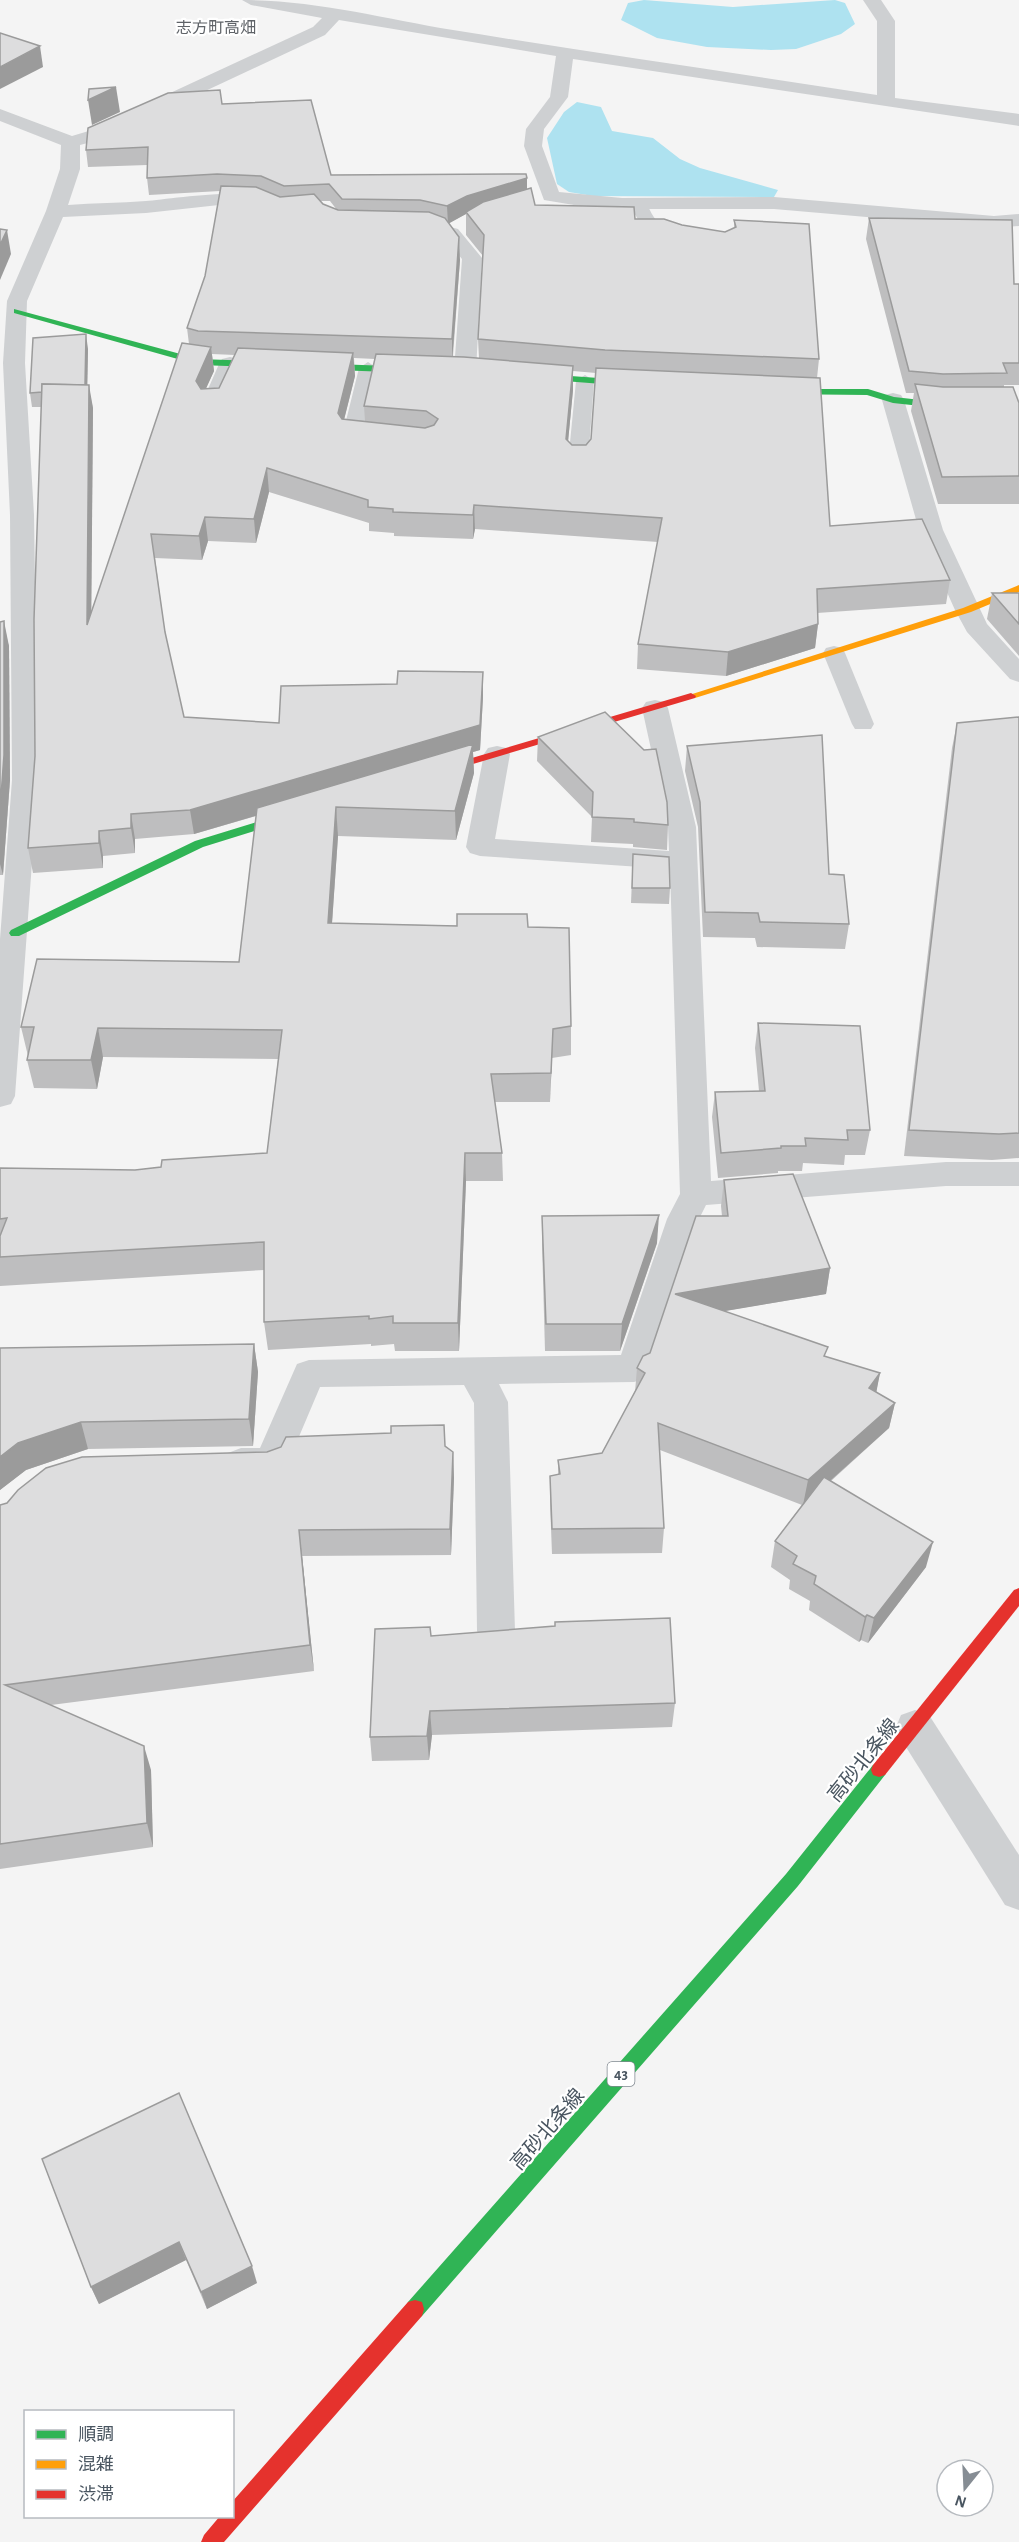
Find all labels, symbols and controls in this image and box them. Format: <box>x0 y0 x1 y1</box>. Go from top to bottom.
district label: 志方町高畑 <box>176 20 256 36</box>
street label: 高砂北条線 <box>823 1714 903 1806</box>
road number: 43 <box>608 2062 634 2086</box>
street label: 高砂北条線 <box>506 2084 588 2174</box>
legend <box>24 2410 234 2518</box>
text: 順調 <box>78 2426 114 2444</box>
text: 混雑 <box>78 2454 114 2474</box>
north arrow <box>935 2458 995 2518</box>
text: 渋滞 <box>78 2485 114 2504</box>
text: N <box>953 2492 968 2511</box>

